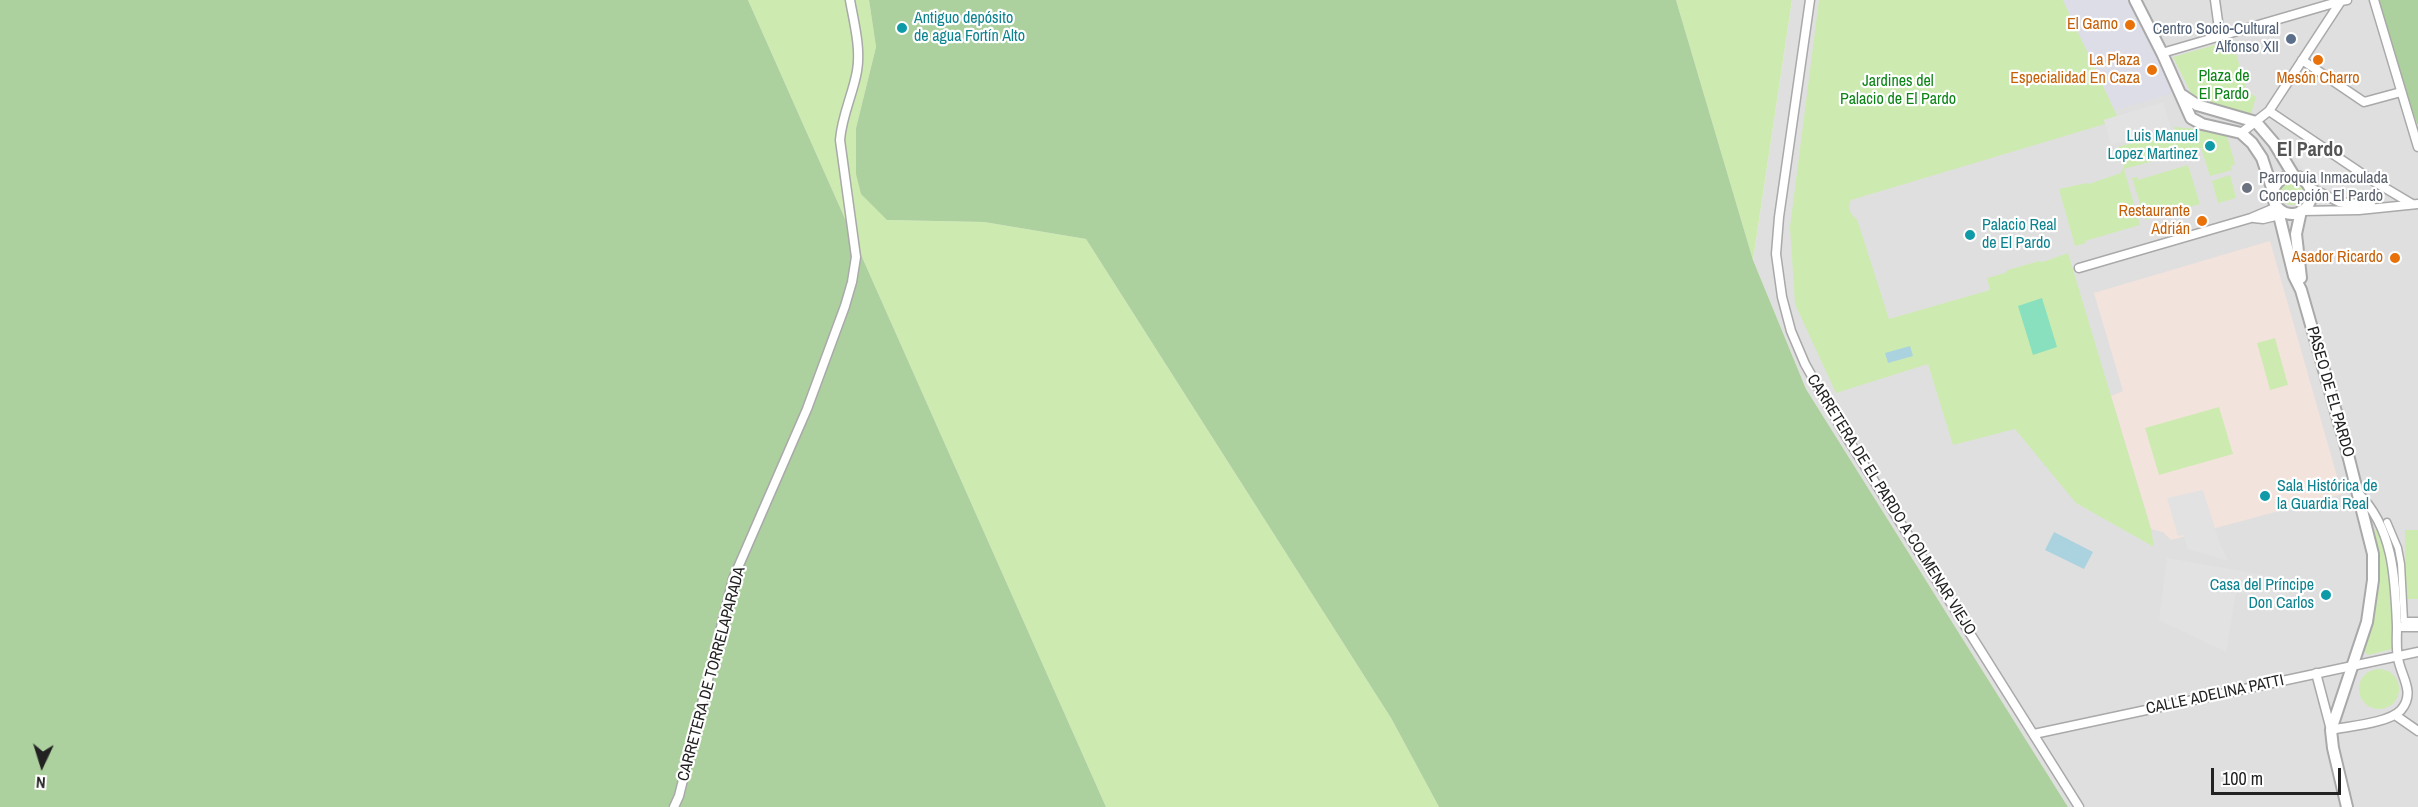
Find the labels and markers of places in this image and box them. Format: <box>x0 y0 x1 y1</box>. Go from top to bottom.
place label: Antiguo depósito de agua Fortín Alto <box>914 9 1025 47</box>
place label: El Gamo <box>2067 15 2118 35</box>
marker: El Gamo <box>2123 18 2137 32</box>
place label: Centro Socio-Cultural Alfonso XII <box>2153 20 2279 58</box>
marker: Antiguo depósito de agua Fortín Alto <box>895 21 909 35</box>
marker: Centro Socio-Cultural Alfonso XII <box>2284 32 2298 46</box>
place label: La Plaza Especialidad En Caza <box>2010 51 2140 89</box>
marker: Mesón Charro <box>2311 53 2325 67</box>
marker: La Plaza Especialidad En Caza <box>2145 63 2159 77</box>
place label: Mesón Charro <box>2276 69 2360 89</box>
place label: Luis Manuel Lopez Martinez <box>2108 127 2198 165</box>
marker: Luis Manuel Lopez Martinez <box>2203 139 2217 153</box>
place label: Parroquia Inmaculada Concepción El Pardo <box>2259 169 2388 207</box>
marker: Parroquia Inmaculada Concepción El Pardo <box>2240 181 2254 195</box>
place label: Restaurante Adrián <box>2119 202 2190 240</box>
marker: Restaurante Adrián <box>2195 214 2209 228</box>
place label: Palacio Real de El Pardo <box>1982 216 2056 254</box>
marker: Palacio Real de El Pardo <box>1963 228 1977 242</box>
place label: Asador Ricardo <box>2292 248 2383 268</box>
marker: Asador Ricardo <box>2388 251 2402 265</box>
place label: Sala Histórica de la Guardia Real <box>2277 477 2378 515</box>
marker: Sala Histórica de la Guardia Real <box>2258 489 2272 503</box>
place label: Casa del Príncipe Don Carlos <box>2210 576 2314 614</box>
marker: Casa del Príncipe Don Carlos <box>2319 588 2333 602</box>

